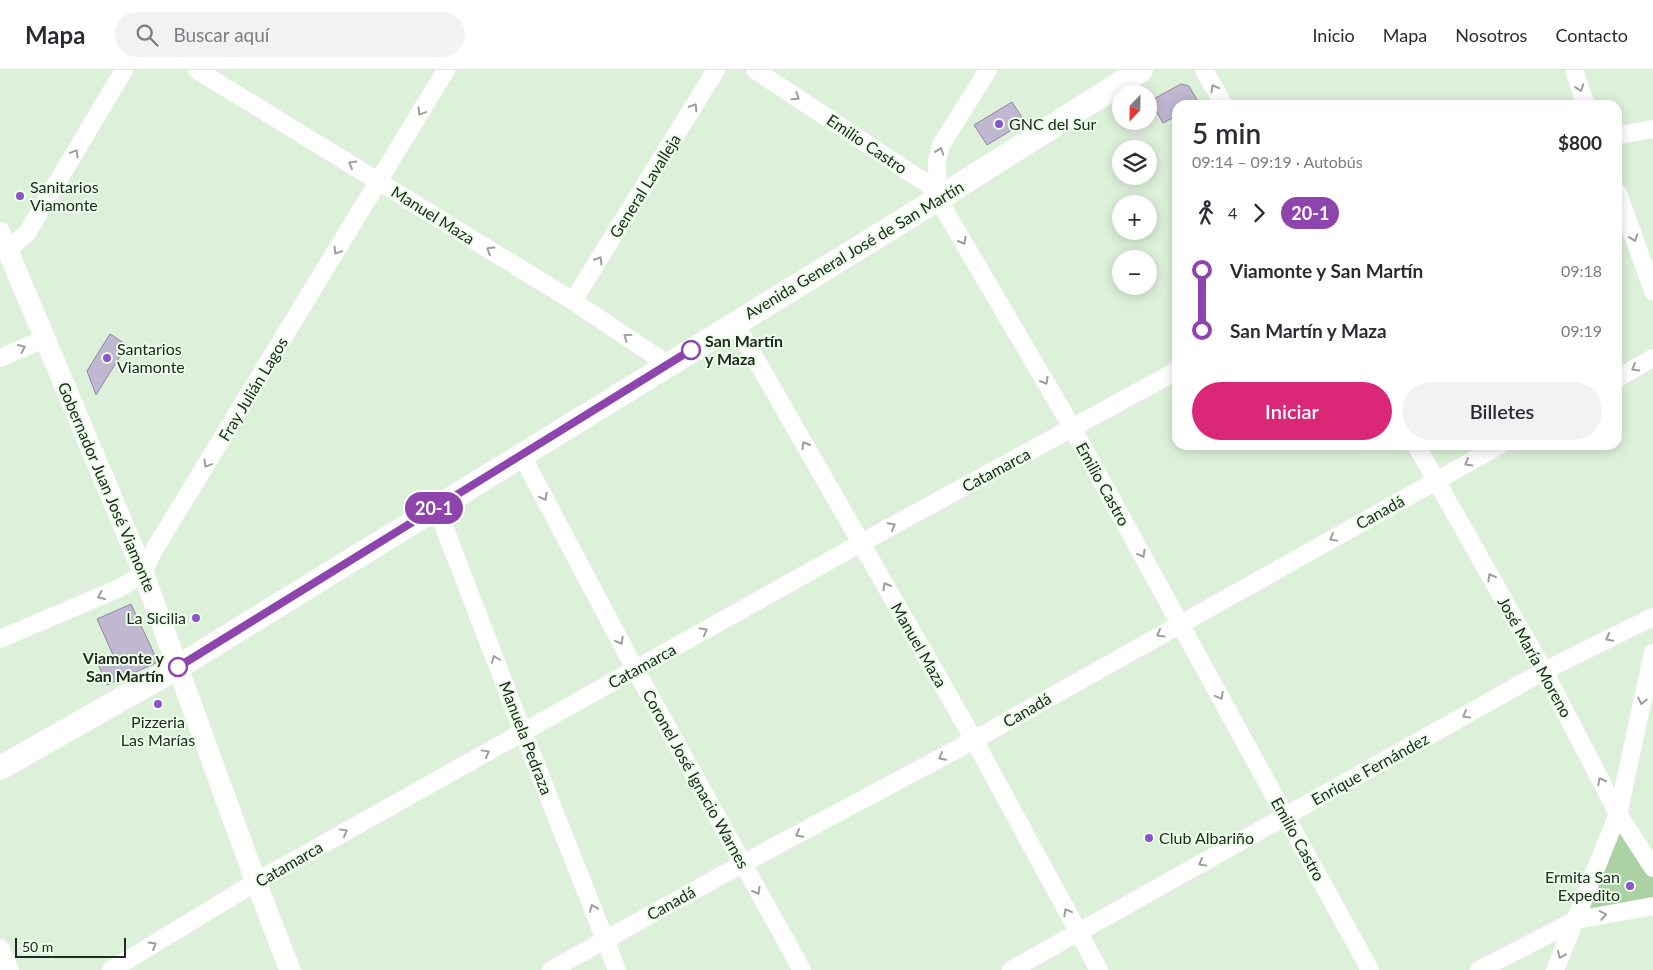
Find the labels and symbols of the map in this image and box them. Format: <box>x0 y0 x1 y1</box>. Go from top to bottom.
one-way arrow <box>1574 83 1584 91</box>
one-way arrow <box>1210 84 1220 93</box>
north arrow <box>1112 85 1158 130</box>
one-way arrow <box>790 91 799 100</box>
one-way arrow <box>687 103 697 112</box>
one-way arrow <box>418 106 428 115</box>
street label: Emilio Castro <box>824 110 911 177</box>
place label: GNC del Sur <box>1009 114 1096 133</box>
marker: GNC del Sur <box>993 118 1005 130</box>
street label: General Lavalleja <box>605 130 684 241</box>
one-way arrow <box>934 147 944 156</box>
one-way arrow <box>68 150 78 159</box>
one-way arrow <box>348 161 357 171</box>
street label: Avenida General José de San Martín <box>741 176 967 323</box>
place label: Sanitarios Viamonte <box>30 177 99 214</box>
street label: Manuel Maza <box>388 181 478 248</box>
marker: Sanitarios Viamonte <box>14 190 26 202</box>
one-way arrow <box>1628 234 1638 242</box>
one-way arrow <box>957 236 967 245</box>
one-way arrow <box>333 245 343 254</box>
one-way arrow <box>486 246 495 256</box>
one-way arrow <box>593 256 602 265</box>
place label: San Martín y Maza <box>705 331 783 368</box>
street label: Fray Julián Lagos <box>214 333 291 444</box>
one-way arrow <box>623 334 632 343</box>
place label: Santarios Viamonte <box>117 339 185 376</box>
marker: San Martín y Maza <box>681 340 701 360</box>
one-way arrow <box>17 344 26 355</box>
marker: Santarios Viamonte <box>101 352 113 364</box>
one-way arrow <box>1632 362 1641 372</box>
one-way arrow <box>1039 376 1049 385</box>
street label: Gobernador Juan José Viamonte <box>55 379 160 595</box>
street label: Emilio Castro <box>1073 439 1134 529</box>
one-way arrow <box>801 442 811 451</box>
street label: Catamarca <box>958 444 1033 495</box>
one-way arrow <box>1465 457 1474 467</box>
one-way arrow <box>203 459 213 468</box>
street label: Canadá <box>1352 491 1407 533</box>
line badge: 20-1 <box>399 492 469 524</box>
one-way arrow <box>538 492 548 501</box>
one-way arrow <box>886 522 895 532</box>
one-way arrow <box>1329 532 1338 542</box>
one-way arrow <box>1135 548 1145 557</box>
one-way arrow <box>1487 573 1497 582</box>
one-way arrow <box>882 583 892 592</box>
one-way arrow <box>97 590 106 601</box>
street label: José María Moreno <box>1494 593 1576 720</box>
street label: Manuel Maza <box>888 599 951 690</box>
place label: La Sicilia <box>126 608 186 627</box>
marker: La Sicilia <box>190 612 202 624</box>
one-way arrow <box>699 627 708 637</box>
one-way arrow <box>1156 628 1165 638</box>
one-way arrow <box>1605 632 1614 642</box>
one-way arrow <box>614 635 624 644</box>
street label: Catamarca <box>605 639 679 692</box>
place label: Viamonte y San Martín <box>82 648 165 685</box>
one-way arrow <box>491 656 501 664</box>
marker: Viamonte y San Martín <box>168 657 188 677</box>
street label: Manuela Pedraza <box>496 678 557 797</box>
street label: Coronel José Ignacio Warnes <box>639 686 754 872</box>
street label: Canadá <box>999 688 1054 731</box>
one-way arrow <box>1213 691 1223 700</box>
one-way arrow <box>1637 697 1648 705</box>
marker: Pizzeria Las Marías <box>152 698 164 710</box>
one-way arrow <box>1462 709 1471 719</box>
place label: Pizzeria Las Marías <box>121 712 195 749</box>
street label: Enrique Fernández <box>1308 728 1432 809</box>
one-way arrow <box>480 749 489 759</box>
one-way arrow <box>939 751 948 761</box>
one-way arrow <box>1597 778 1607 787</box>
street label: Emilio Castro <box>1268 794 1329 884</box>
one-way arrow <box>795 828 804 838</box>
place label: Club Albariño <box>1159 828 1254 847</box>
one-way arrow <box>339 829 348 839</box>
marker: Club Albariño <box>1143 832 1155 844</box>
street label: Catamarca <box>252 837 326 890</box>
one-way arrow <box>1198 856 1207 866</box>
place label: Ermita San Expedito <box>1545 867 1620 904</box>
marker: Ermita San Expedito <box>1624 880 1636 892</box>
street label: Canadá <box>643 882 698 924</box>
one-way arrow <box>751 885 761 894</box>
one-way arrow <box>588 904 599 913</box>
one-way arrow <box>1063 908 1073 917</box>
one-way arrow <box>1598 910 1607 920</box>
scale bar <box>15 935 126 958</box>
one-way arrow <box>148 941 157 951</box>
one-way arrow <box>1557 950 1567 959</box>

